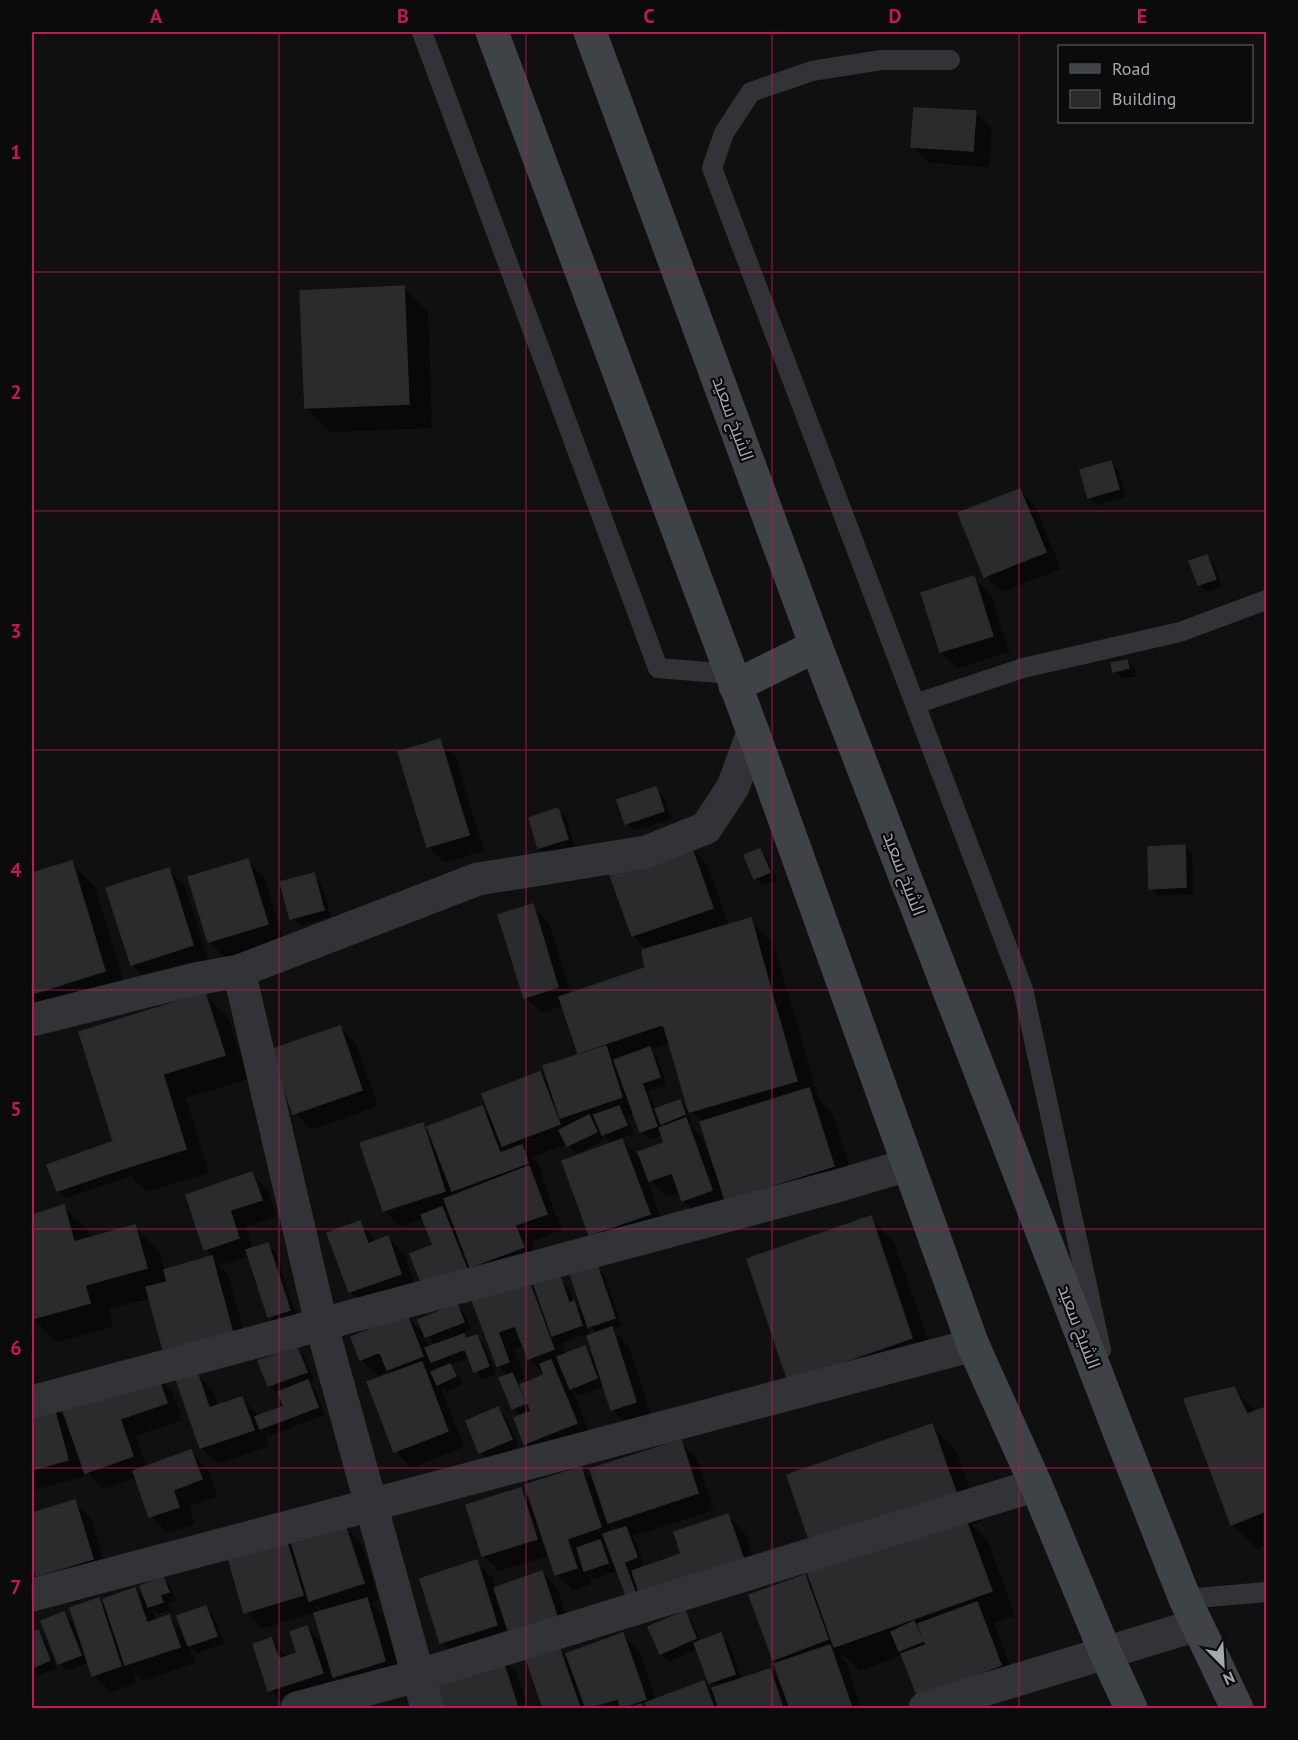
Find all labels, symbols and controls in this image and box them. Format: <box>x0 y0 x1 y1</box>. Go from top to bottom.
text: A <box>150 3 163 29</box>
text: B <box>397 3 409 29</box>
text: C <box>643 3 655 29</box>
text: D <box>889 3 902 29</box>
text: E <box>1137 3 1147 29</box>
legend <box>1058 45 1253 123</box>
text: Road <box>1112 57 1150 80</box>
text: Building <box>1112 87 1176 110</box>
text: 1 <box>10 139 22 165</box>
street label: الشيخ سعيد <box>707 374 759 464</box>
text: 2 <box>10 379 22 405</box>
text: 3 <box>10 618 22 644</box>
street label: الشيخ سعيد <box>877 829 931 919</box>
text: 4 <box>10 857 22 883</box>
text: 5 <box>10 1096 22 1122</box>
street label: الشيخ سعيد <box>1052 1282 1106 1372</box>
text: 6 <box>10 1335 22 1361</box>
text: 7 <box>10 1574 22 1600</box>
north arrow <box>1193 1635 1253 1695</box>
text: N <box>1220 1667 1238 1690</box>

